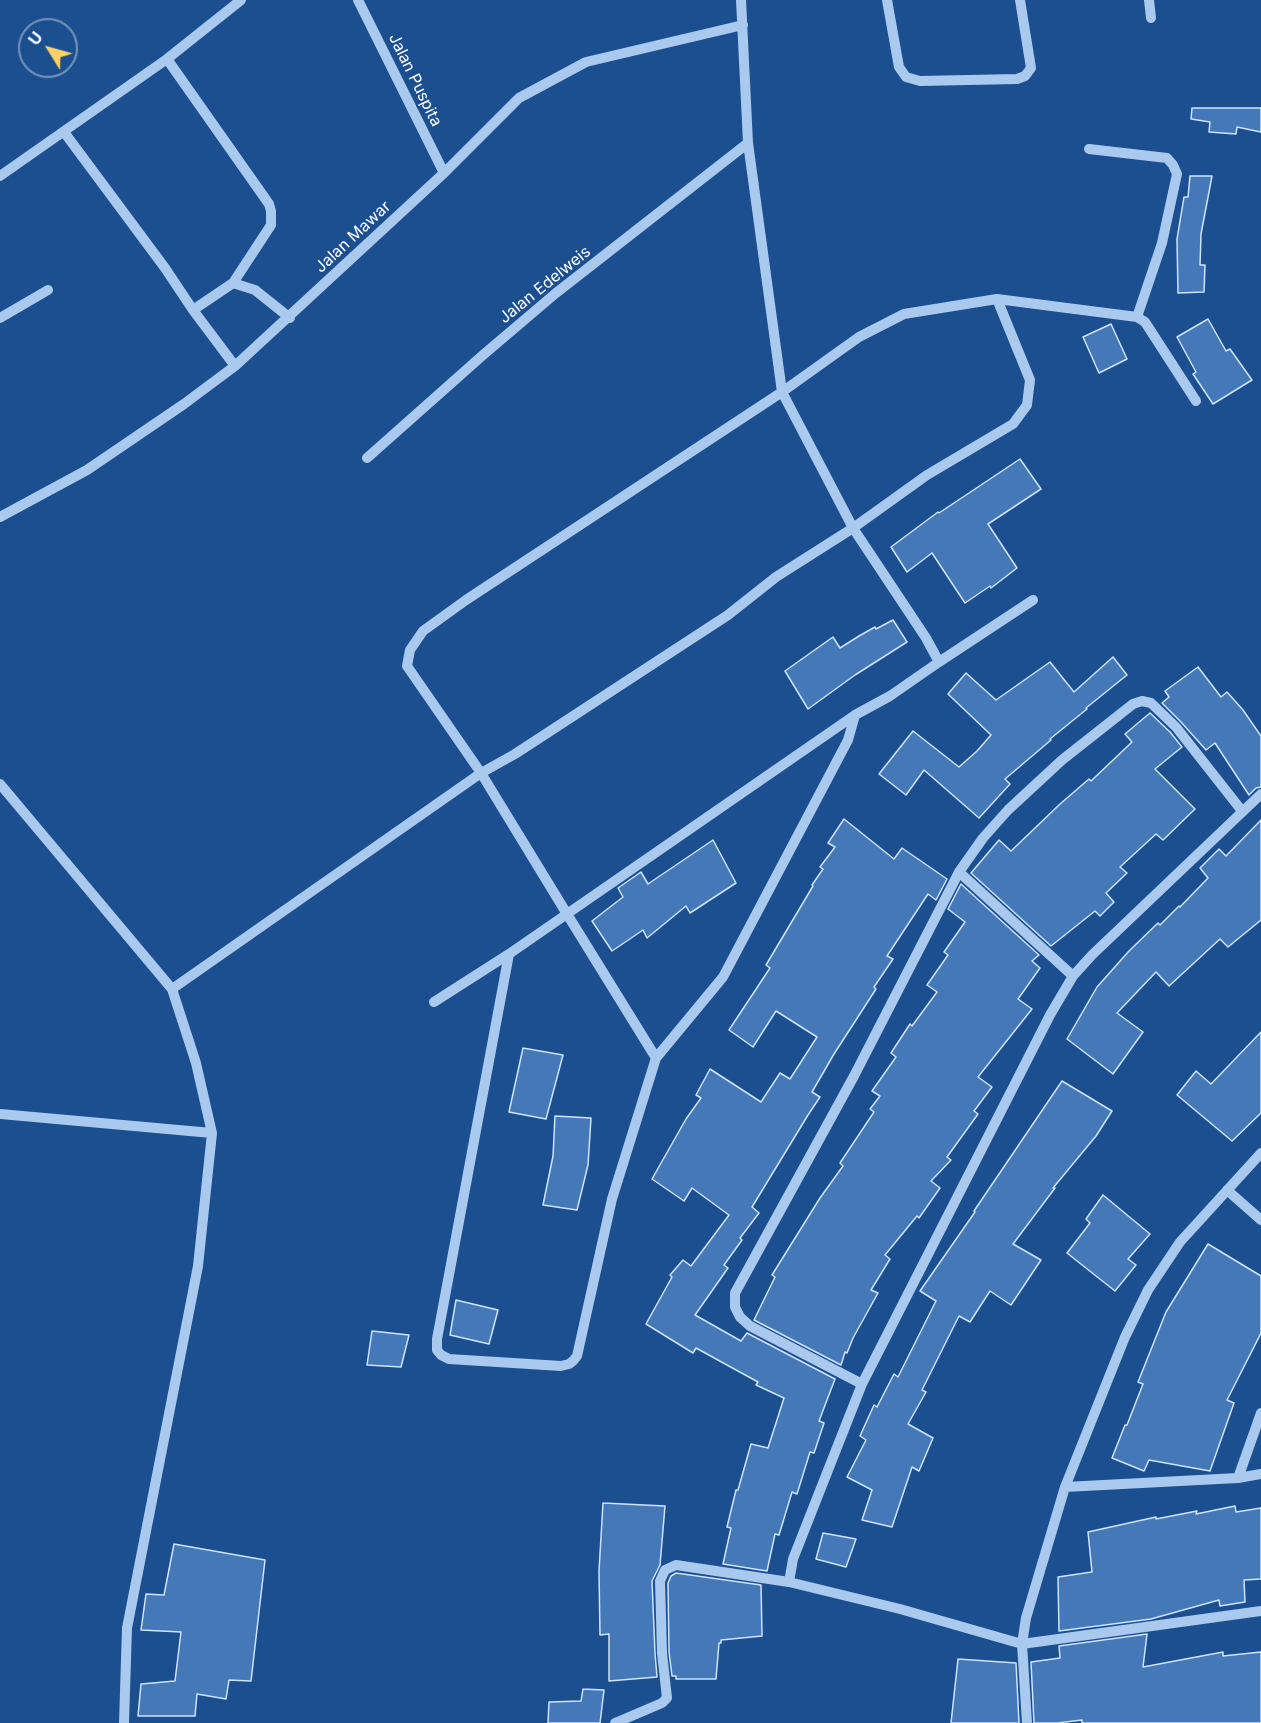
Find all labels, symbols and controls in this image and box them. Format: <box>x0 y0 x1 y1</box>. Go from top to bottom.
north arrow <box>18 18 78 78</box>
text: U <box>24 28 47 49</box>
street label: Jalan Puspita <box>384 30 446 130</box>
street label: Jalan Mawar <box>311 197 395 277</box>
street label: Jalan Edelweis <box>495 242 595 328</box>

